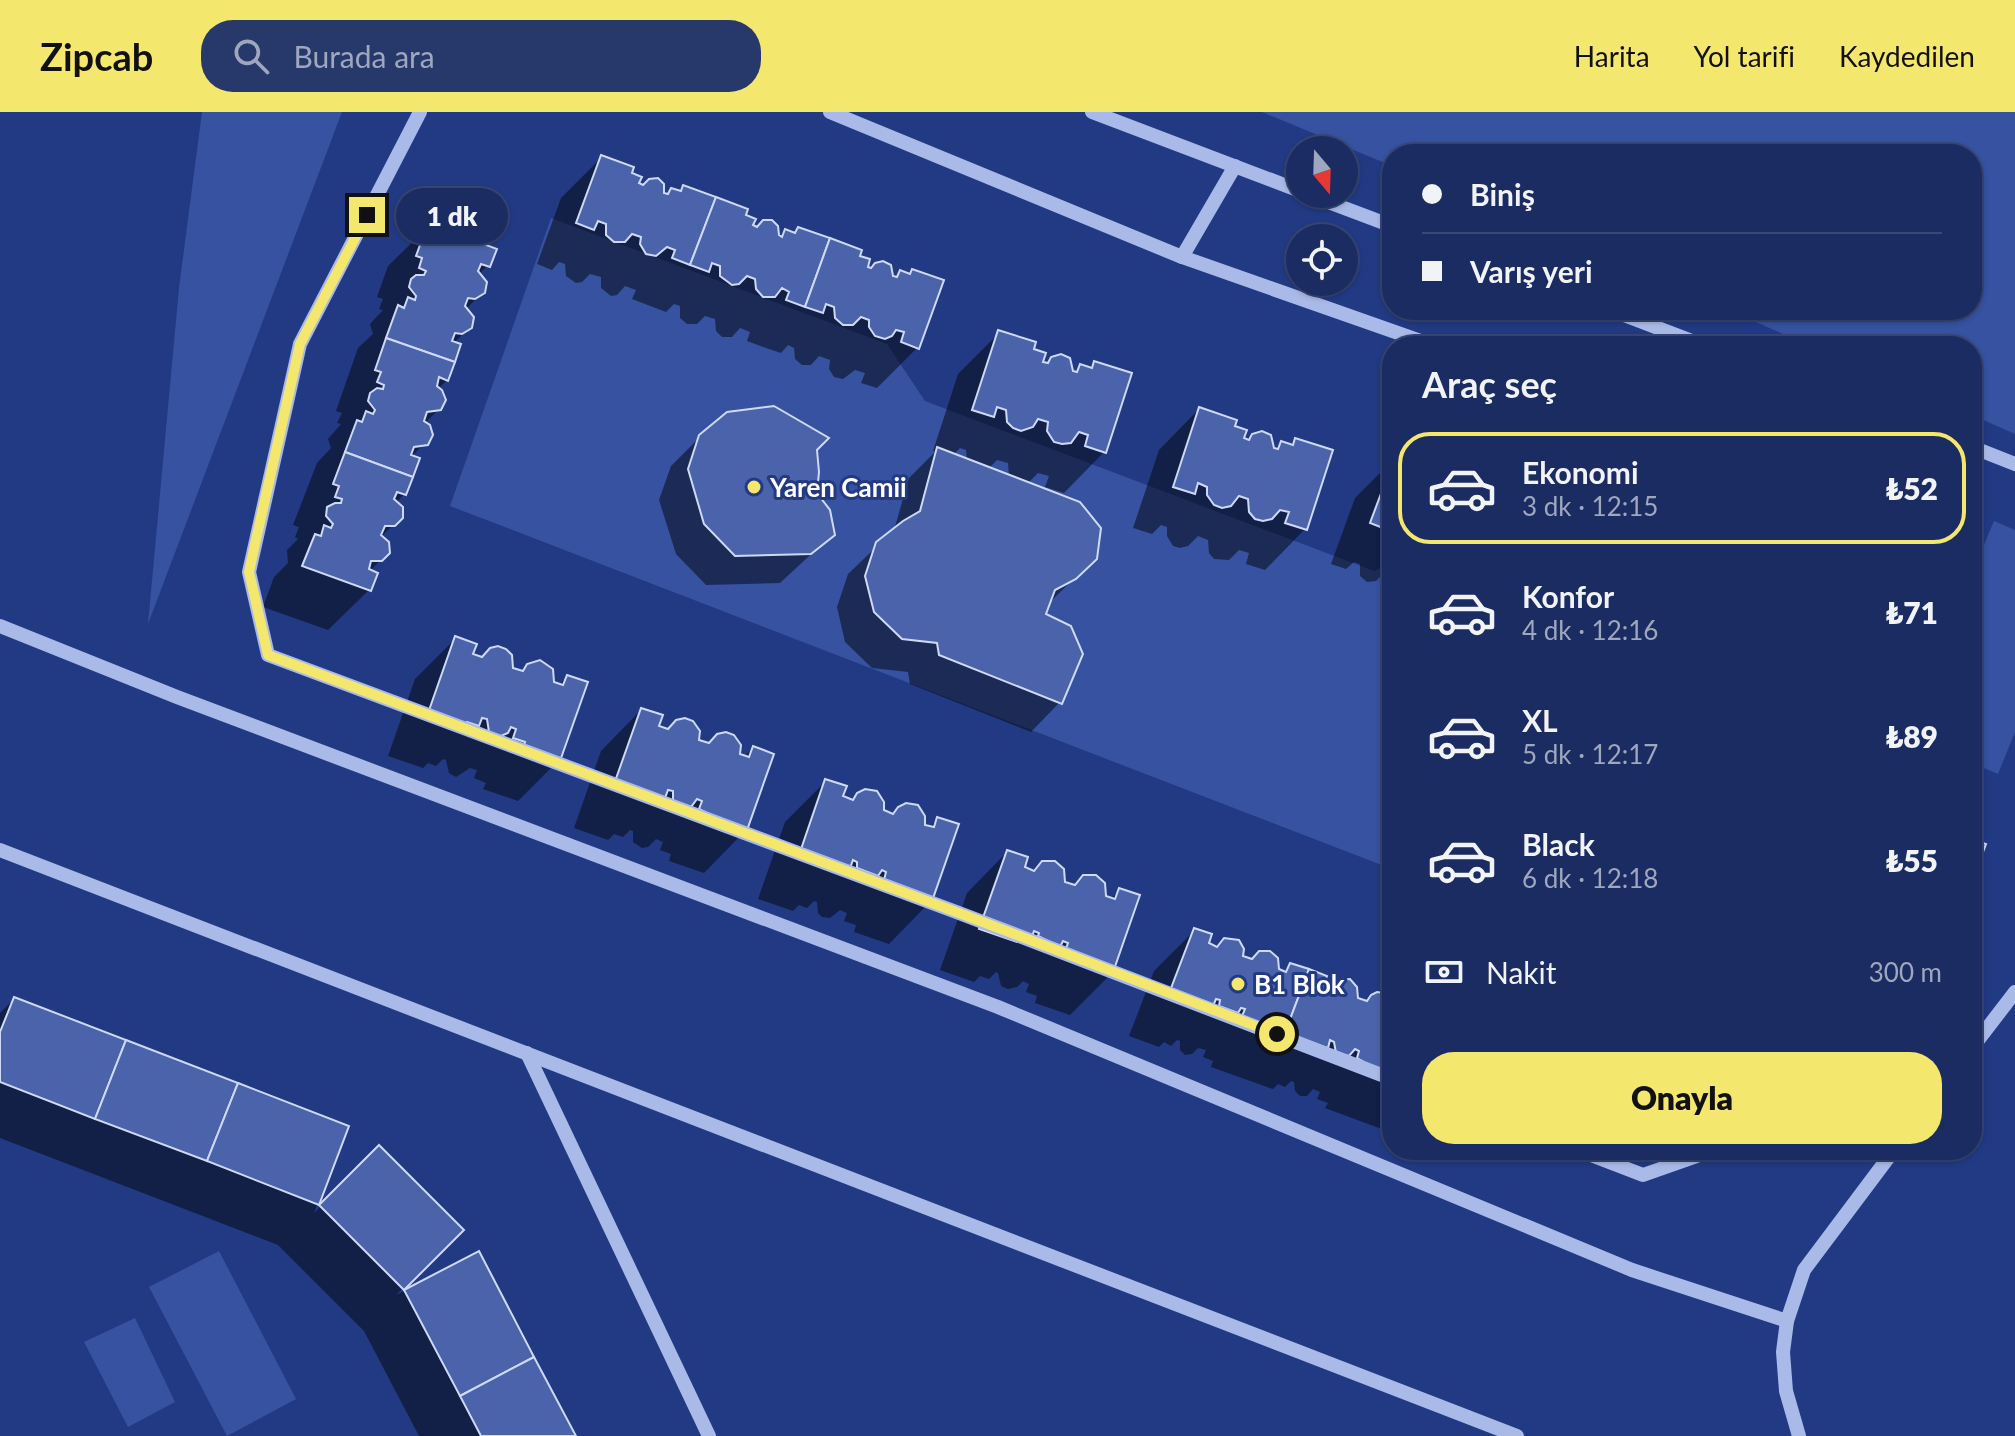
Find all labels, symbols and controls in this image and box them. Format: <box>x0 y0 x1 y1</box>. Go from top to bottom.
search box <box>201 20 761 92</box>
text: Zipcab <box>40 33 153 79</box>
icon: search <box>229 34 273 78</box>
text: Burada ara <box>293 38 435 74</box>
text: Harita <box>1574 39 1650 73</box>
text: Yol tarifi <box>1694 39 1795 73</box>
text: Kaydedilen <box>1839 39 1975 73</box>
north arrow <box>1286 136 1358 208</box>
map controls <box>1286 136 1358 296</box>
text: Biniş <box>1470 176 1535 212</box>
callout: 1 dk <box>395 187 507 243</box>
route end <box>349 197 385 233</box>
text: 1 dk <box>427 200 477 232</box>
button: locate <box>1286 224 1358 296</box>
text: Varış yeri <box>1470 253 1593 289</box>
text: Araç seç <box>1422 362 1557 406</box>
icon: car <box>1426 452 1498 524</box>
text: Ekonomi <box>1522 454 1639 490</box>
text: ₺52 <box>1886 470 1938 506</box>
place label: Yaren Camii <box>769 471 907 503</box>
marker: Yaren Camii <box>745 478 763 496</box>
text: 3 dk · 12:15 <box>1522 490 1658 522</box>
icon: car <box>1426 576 1498 648</box>
text: Konfor <box>1522 578 1614 614</box>
text: ₺71 <box>1886 594 1938 630</box>
text: 4 dk · 12:16 <box>1522 614 1658 646</box>
icon: car <box>1426 700 1498 772</box>
text: XL <box>1522 702 1558 738</box>
text: ₺89 <box>1886 718 1938 754</box>
text: 5 dk · 12:17 <box>1522 738 1658 770</box>
icon: car <box>1426 824 1498 896</box>
text: Black <box>1522 826 1595 862</box>
text: ₺55 <box>1886 842 1938 878</box>
text: 6 dk · 12:18 <box>1522 862 1658 894</box>
icon: cash <box>1422 950 1466 994</box>
text: Nakit <box>1486 954 1557 990</box>
text: 300 m <box>1869 956 1942 988</box>
place label: B1 Blok <box>1254 968 1345 1000</box>
marker: B1 Blok <box>1229 975 1247 993</box>
route start <box>1259 1016 1295 1052</box>
button: Onayla <box>1422 1052 1942 1144</box>

